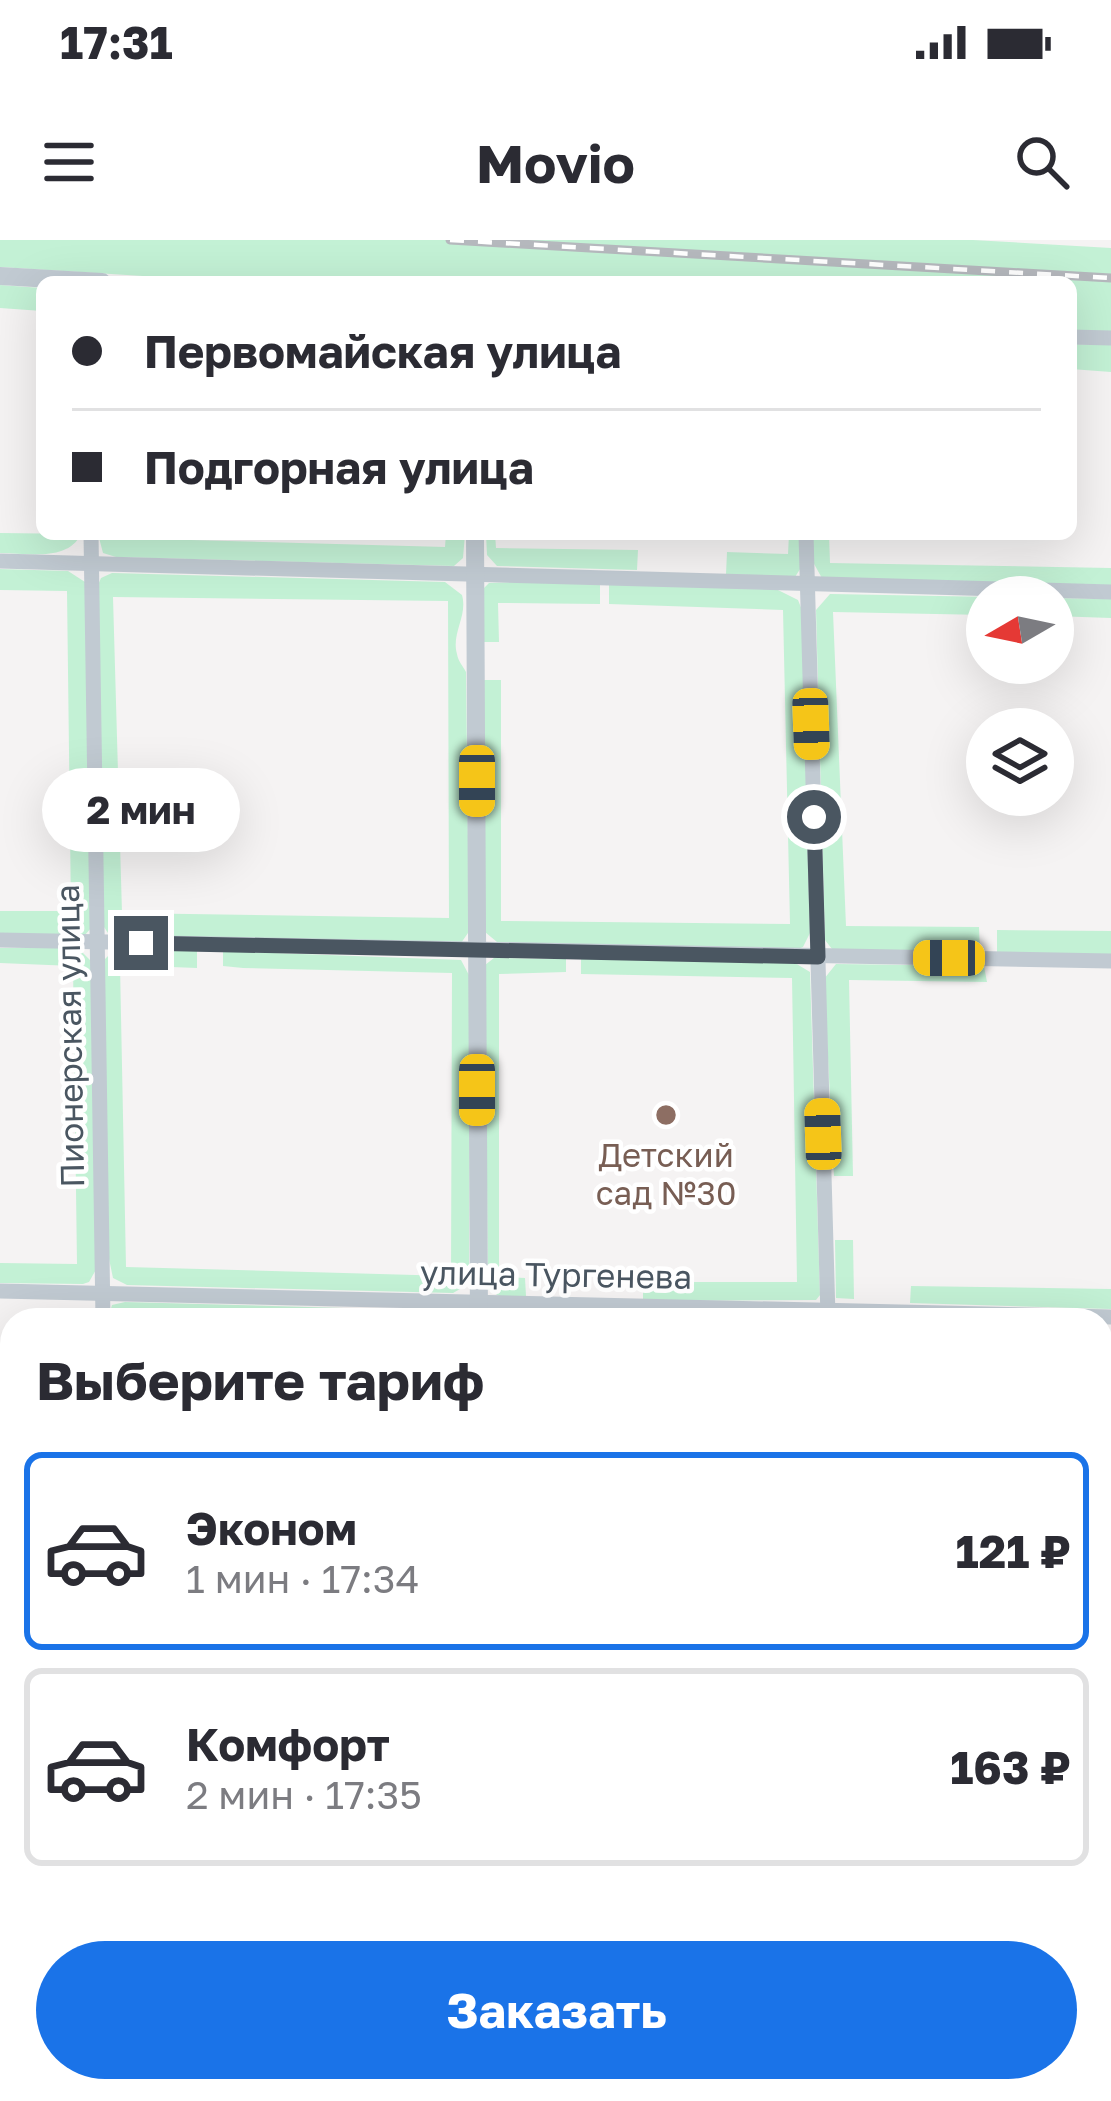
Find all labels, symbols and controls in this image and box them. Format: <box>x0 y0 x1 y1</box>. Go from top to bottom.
text: 17:31 <box>60 15 173 69</box>
icon: menu <box>36 129 102 195</box>
icon: search <box>1009 129 1075 195</box>
text: Movio <box>476 130 635 195</box>
text: Первомайская улица <box>144 324 621 378</box>
text: Подгорная улица <box>144 440 534 494</box>
north arrow <box>966 576 1074 684</box>
map controls <box>966 576 1074 816</box>
car <box>792 687 830 761</box>
button: layers <box>966 708 1074 816</box>
car <box>459 745 495 817</box>
callout: 2 мин <box>42 769 240 853</box>
text: 2 мин <box>86 786 196 833</box>
route start <box>787 790 841 844</box>
street label: Пионерская улица <box>47 884 91 1188</box>
route end <box>114 916 168 970</box>
car <box>913 940 985 976</box>
car <box>459 1054 495 1126</box>
car <box>804 1097 842 1171</box>
marker: Детский сад №30 <box>653 1102 679 1128</box>
place label: Детский сад №30 <box>596 1135 736 1212</box>
street label: улица Тургенева <box>420 1252 692 1296</box>
text: Выберите тариф <box>36 1347 484 1412</box>
icon: car <box>42 1497 150 1605</box>
text: Эконом <box>186 1501 357 1555</box>
text: 121 ₽ <box>956 1524 1071 1578</box>
text: 1 мин · 17:34 <box>186 1555 419 1602</box>
icon: car <box>42 1713 150 1821</box>
text: Комфорт <box>186 1717 390 1771</box>
text: 163 ₽ <box>950 1740 1071 1794</box>
text: 2 мин · 17:35 <box>186 1771 422 1818</box>
button: Заказать <box>36 1941 1077 2079</box>

